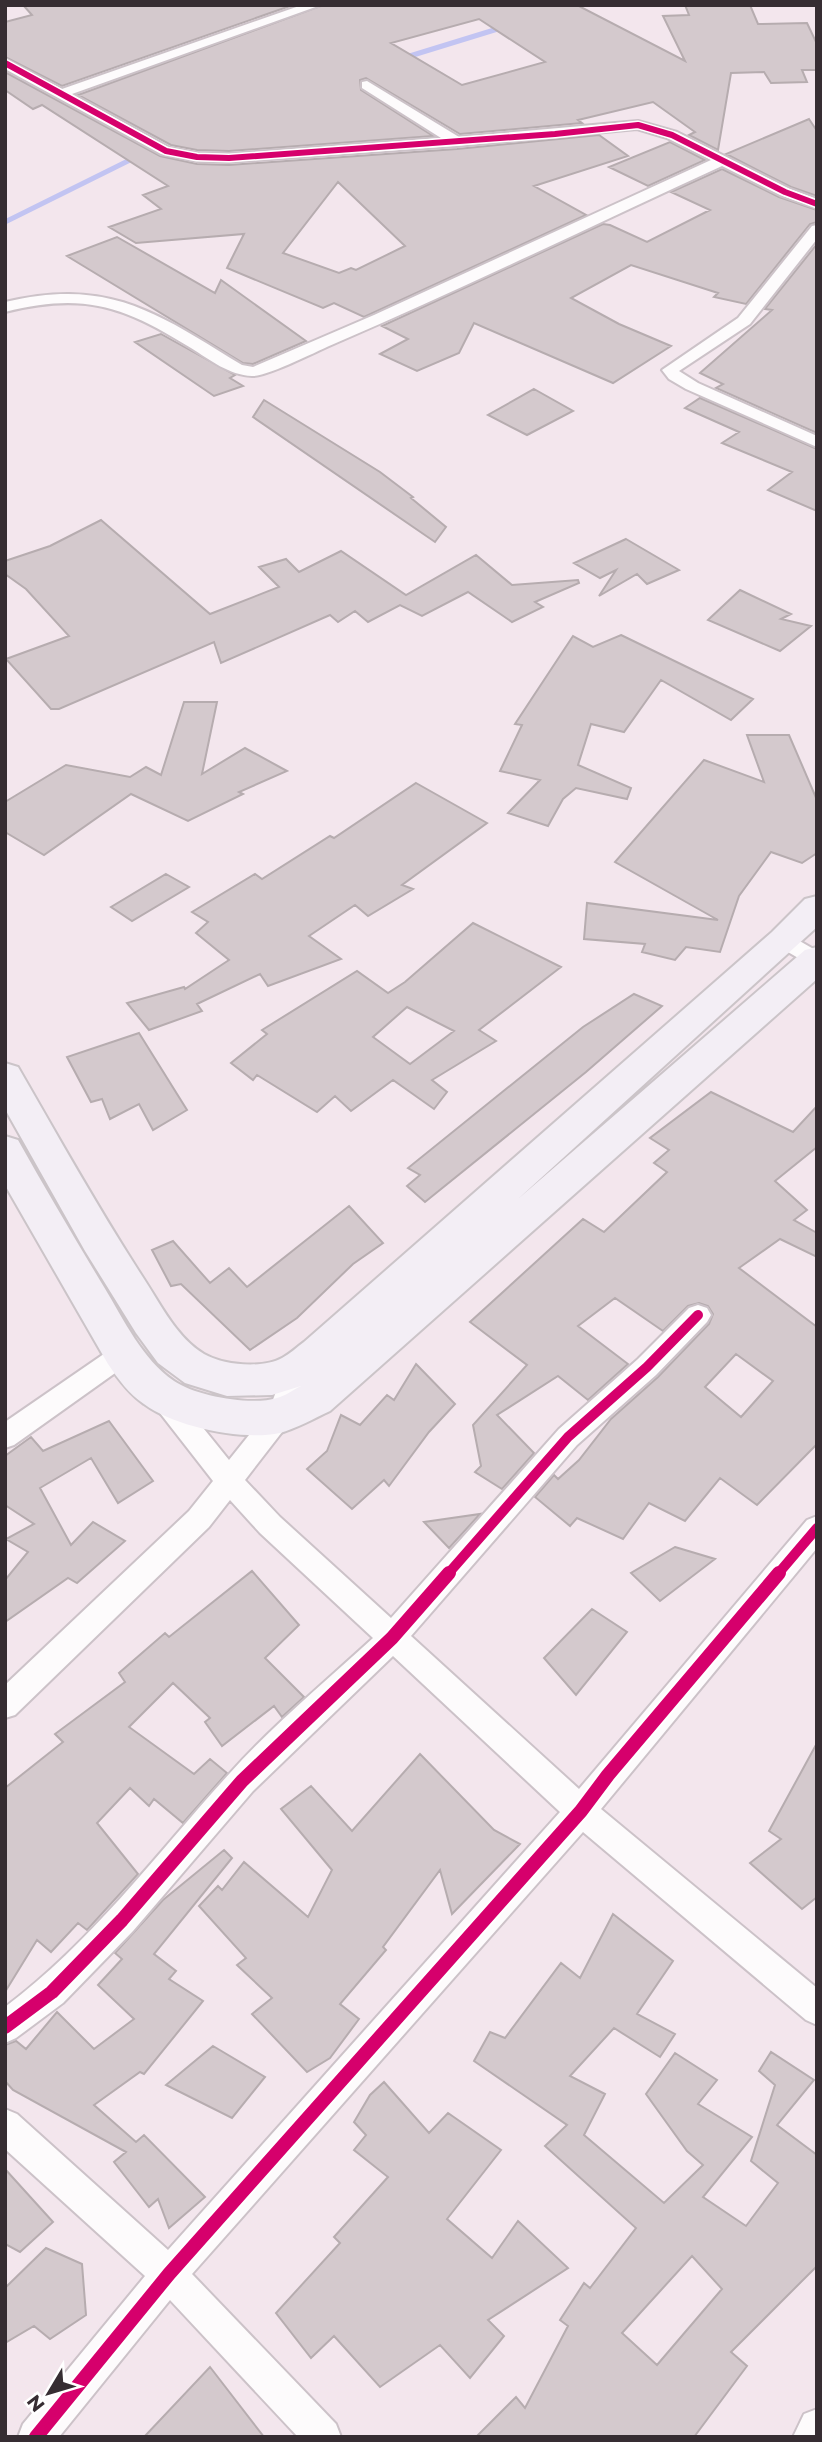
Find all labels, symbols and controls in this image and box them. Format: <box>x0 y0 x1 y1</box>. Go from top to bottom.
north arrow <box>14 2358 84 2428</box>
text: N <box>22 2390 50 2416</box>

